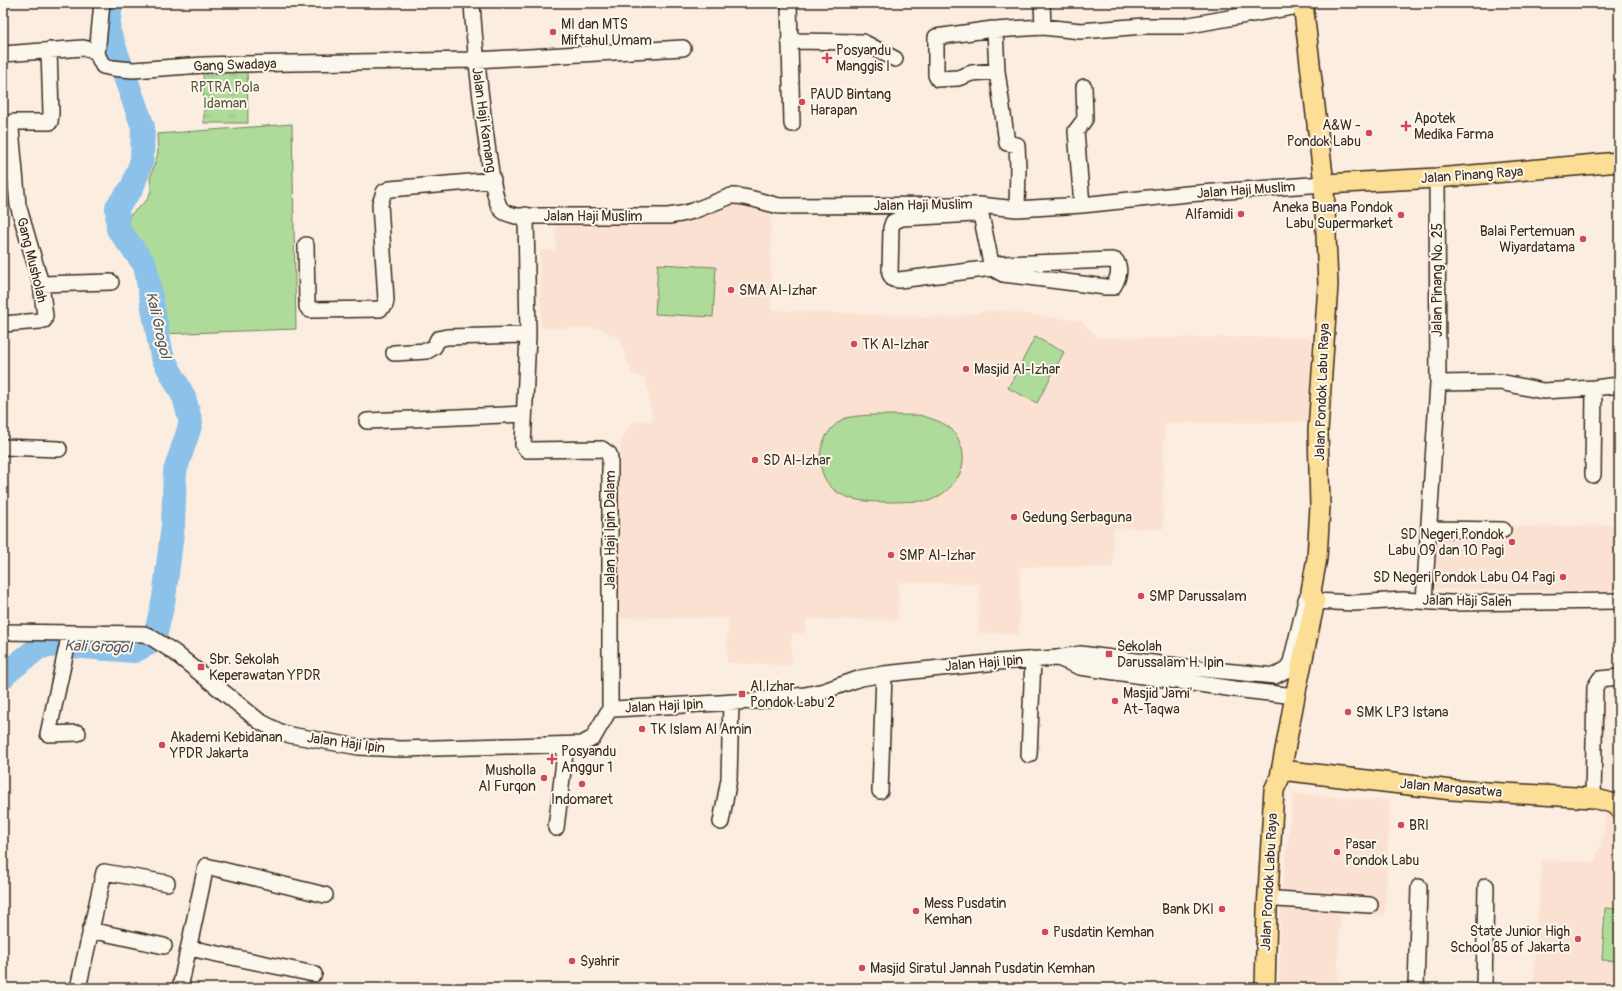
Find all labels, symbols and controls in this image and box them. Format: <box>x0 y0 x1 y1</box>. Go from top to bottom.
place label: MI dan MTS Miftahul Umam <box>561 16 652 49</box>
marker: MI dan MTS Miftahul Umam <box>548 27 558 37</box>
place label: Posyandu Manggis I <box>836 42 891 75</box>
marker: Posyandu Manggis I <box>821 52 833 64</box>
street label: Gang Swadaya <box>193 55 277 75</box>
street label: Jalan Haji Kamang <box>468 66 500 174</box>
park label: RPTRA Pola Idaman <box>191 79 259 112</box>
place label: PAUD Bintang Harapan <box>810 86 891 119</box>
marker: PAUD Bintang Harapan <box>797 97 807 107</box>
place label: Apotek Medika Farma <box>1414 110 1494 143</box>
place label: A&W - Pondok Labu <box>1287 117 1361 150</box>
marker: Apotek Medika Farma <box>1401 121 1411 131</box>
marker: A&W - Pondok Labu <box>1364 128 1374 138</box>
street label: Jalan Pinang Raya <box>1420 163 1524 187</box>
street label: Jalan Haji Muslim <box>1196 178 1296 202</box>
street label: Jalan Haji Muslim <box>873 196 973 214</box>
place label: Aneka Buana Pondok Labu Supermarket <box>1272 199 1393 232</box>
place label: Alfamidi <box>1185 206 1234 223</box>
street label: Jalan Haji Muslim <box>543 208 643 225</box>
marker: Alfamidi <box>1236 209 1246 219</box>
marker: Aneka Buana Pondok Labu Supermarket <box>1396 210 1406 220</box>
street label: Gang Musholah <box>13 216 51 304</box>
street label: Jalan Pinang No. 25 <box>1429 223 1446 337</box>
place label: Balai Pertemuan Wiyardatama <box>1480 223 1575 256</box>
marker: Balai Pertemuan Wiyardatama <box>1578 234 1588 244</box>
place label: SMA Al-Izhar <box>739 282 817 299</box>
marker: SMA Al-Izhar <box>726 285 736 295</box>
water label: Kali Grogol <box>141 290 175 362</box>
street label: Jalan Pondok Labu Raya <box>1311 323 1333 461</box>
place label: TK Al-Izhar <box>862 336 929 353</box>
marker: TK Al-Izhar <box>849 339 859 349</box>
place label: Masjid Al-Izhar <box>974 361 1060 378</box>
marker: Masjid Al-Izhar <box>961 364 971 374</box>
place label: SD Al-Izhar <box>763 452 831 469</box>
marker: SD Al-Izhar <box>750 455 760 465</box>
street label: Jalan Haji Ipin Dalam <box>602 470 619 590</box>
place label: Gedung Serbaguna <box>1022 509 1132 526</box>
marker: Gedung Serbaguna <box>1009 512 1019 522</box>
place label: SD Negeri Pondok Labu 09 dan 10 Pagi <box>1388 526 1505 559</box>
marker: SD Negeri Pondok Labu 09 dan 10 Pagi <box>1507 537 1517 547</box>
place label: SMP Al-Izhar <box>899 547 976 564</box>
marker: SMP Al-Izhar <box>886 550 896 560</box>
place label: SD Negeri Pondok Labu 04 Pagi <box>1373 569 1555 586</box>
marker: SD Negeri Pondok Labu 04 Pagi <box>1558 572 1568 582</box>
place label: SMP Darussalam <box>1149 588 1247 605</box>
marker: SMP Darussalam <box>1136 591 1146 601</box>
street label: Jalan Haji Saleh <box>1422 592 1512 610</box>
water label: Kali Grogol <box>64 636 134 658</box>
place label: Sekolah Darussalam H. Ipin <box>1117 638 1224 671</box>
marker: Sekolah Darussalam H. Ipin <box>1104 649 1114 659</box>
place label: Sbr. Sekolah Keperawatan YPDR <box>209 651 320 684</box>
street label: Jalan Haji Ipin <box>944 651 1024 675</box>
marker: Sbr. Sekolah Keperawatan YPDR <box>196 662 206 672</box>
place label: Al Izhar Pondok Labu 2 <box>750 678 835 711</box>
place label: Masjid Jami' At-Taqwa <box>1123 685 1192 718</box>
marker: Al Izhar Pondok Labu 2 <box>737 689 747 699</box>
street label: Jalan Haji Ipin <box>624 695 704 717</box>
marker: Masjid Jami' At-Taqwa <box>1110 696 1120 706</box>
place label: SMK LP3 Istana <box>1356 704 1449 721</box>
marker: SMK LP3 Istana <box>1343 707 1353 717</box>
place label: TK Islam Al Amin <box>650 721 752 738</box>
marker: TK Islam Al Amin <box>637 724 647 734</box>
place label: Akademi Kebidanan YPDR Jakarta <box>169 729 283 762</box>
street label: Jalan Haji Ipin <box>306 729 386 757</box>
marker: Akademi Kebidanan YPDR Jakarta <box>157 740 167 750</box>
place label: Posyandu Anggur 1 <box>561 743 616 776</box>
marker: Posyandu Anggur 1 <box>546 753 558 765</box>
place label: Musholla Al Furqon <box>478 762 536 795</box>
marker: Musholla Al Furqon <box>539 773 549 783</box>
street label: Jalan Margasatwa <box>1399 775 1503 801</box>
marker: Indomaret <box>577 779 587 789</box>
place label: Indomaret <box>551 791 613 808</box>
street label: Jalan Pondok Labu Raya <box>1257 813 1281 951</box>
place label: BRI <box>1409 817 1429 834</box>
marker: BRI <box>1396 820 1406 830</box>
place label: Pasar Pondok Labu <box>1345 836 1419 869</box>
marker: Pasar Pondok Labu <box>1332 847 1342 857</box>
place label: Mess Pusdatin Kemhan <box>924 895 1007 928</box>
place label: Bank DKI <box>1162 901 1214 918</box>
marker: Bank DKI <box>1217 904 1227 914</box>
marker: Mess Pusdatin Kemhan <box>911 906 921 916</box>
place label: State Junior High School 85 of Jakarta <box>1450 923 1570 956</box>
place label: Pusdatin Kemhan <box>1053 924 1154 941</box>
marker: Pusdatin Kemhan <box>1040 927 1050 937</box>
marker: State Junior High School 85 of Jakarta <box>1573 934 1583 944</box>
place label: Syahrir <box>580 953 620 970</box>
marker: Syahrir <box>567 956 577 966</box>
place label: Masjid Siratul Jannah Pusdatin Kemhan <box>870 960 1095 977</box>
marker: Masjid Siratul Jannah Pusdatin Kemhan <box>857 963 867 973</box>

